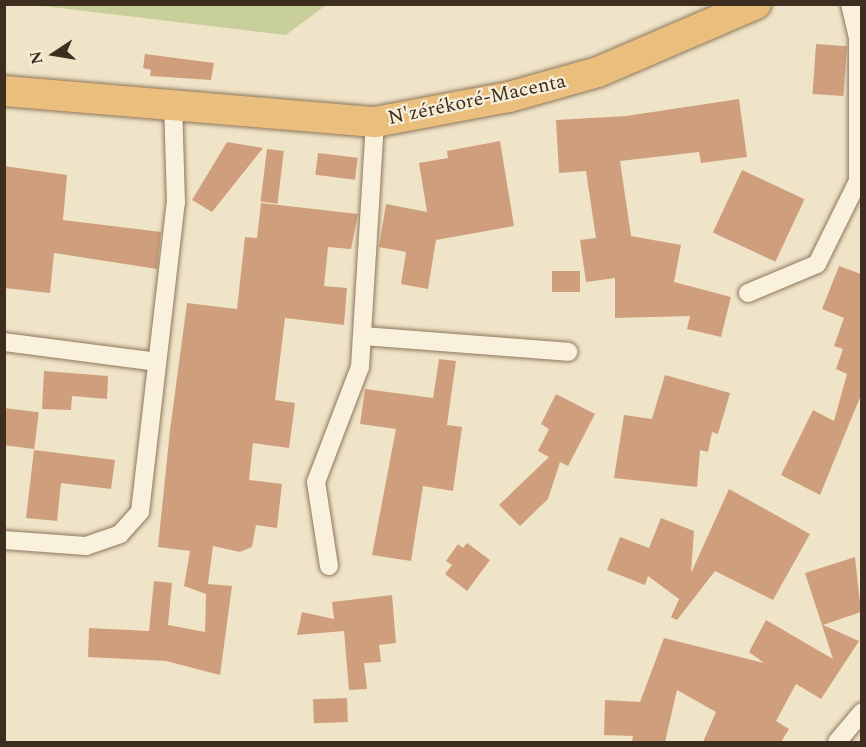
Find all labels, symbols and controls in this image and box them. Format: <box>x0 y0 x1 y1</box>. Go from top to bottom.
north arrow <box>24 24 84 84</box>
text: N <box>23 49 49 67</box>
street label: N'zérékoré-Macenta <box>386 69 568 131</box>

